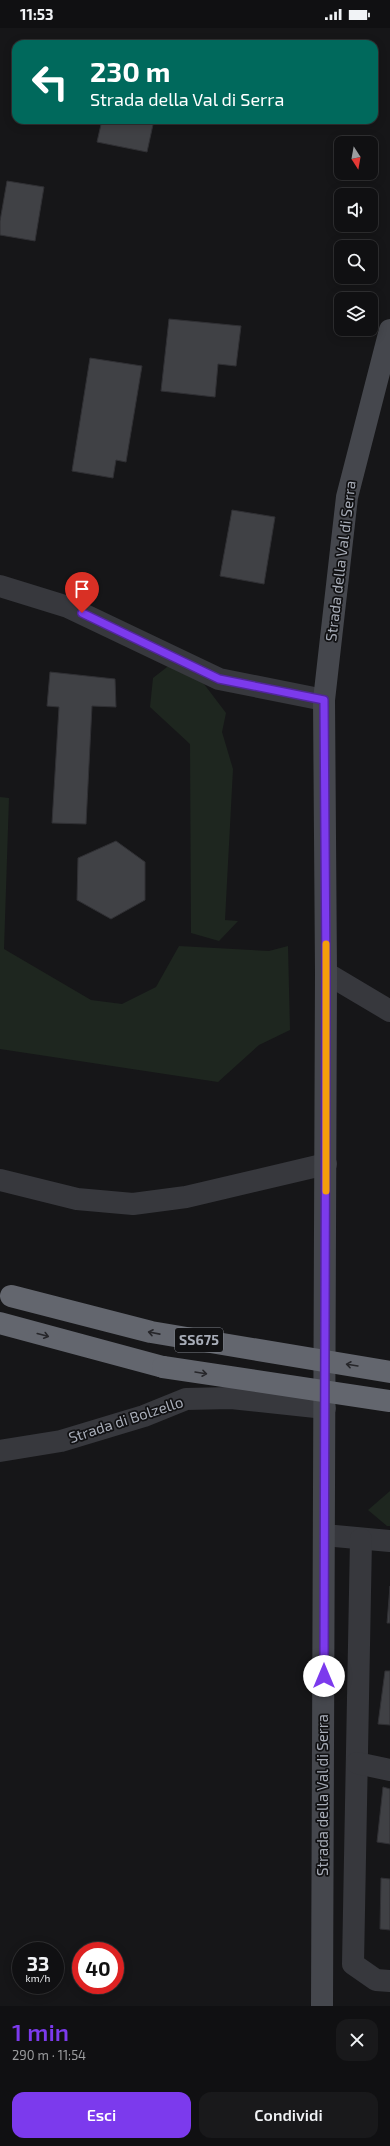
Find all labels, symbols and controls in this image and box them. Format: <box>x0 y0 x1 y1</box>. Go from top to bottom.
text: 11:53 <box>20 5 54 23</box>
text: 230 m <box>90 54 171 88</box>
icon: left <box>24 56 76 108</box>
text: Strada della Val di Serra <box>90 88 284 110</box>
north arrow <box>334 136 378 180</box>
map controls <box>334 136 378 336</box>
button: sound <box>334 188 378 232</box>
button: search <box>334 240 378 284</box>
button: layers <box>334 292 378 336</box>
street label: Strada della Val di Serra <box>321 479 359 642</box>
pin <box>65 572 99 613</box>
icon: arrive <box>71 578 93 600</box>
road number: SS675 <box>175 1328 223 1352</box>
one-way arrow <box>148 1329 161 1337</box>
one-way arrow <box>36 1332 49 1339</box>
one-way arrow <box>345 1361 358 1369</box>
one-way arrow <box>195 1369 208 1377</box>
street label: Strada di Bolzello <box>66 1392 185 1446</box>
position arrow <box>303 1655 345 1697</box>
street label: Strada della Val di Serra <box>313 1714 331 1876</box>
speed limit sign: 40 <box>72 1942 124 1994</box>
text: 33 <box>27 1951 49 1975</box>
text: km/h <box>26 1972 50 1984</box>
text: 1 min <box>12 2017 69 2046</box>
button: close <box>336 2019 378 2061</box>
text: 290 m · 11:54 <box>12 2047 86 2063</box>
button: Esci <box>12 2092 191 2138</box>
button: Condividi <box>199 2092 378 2138</box>

